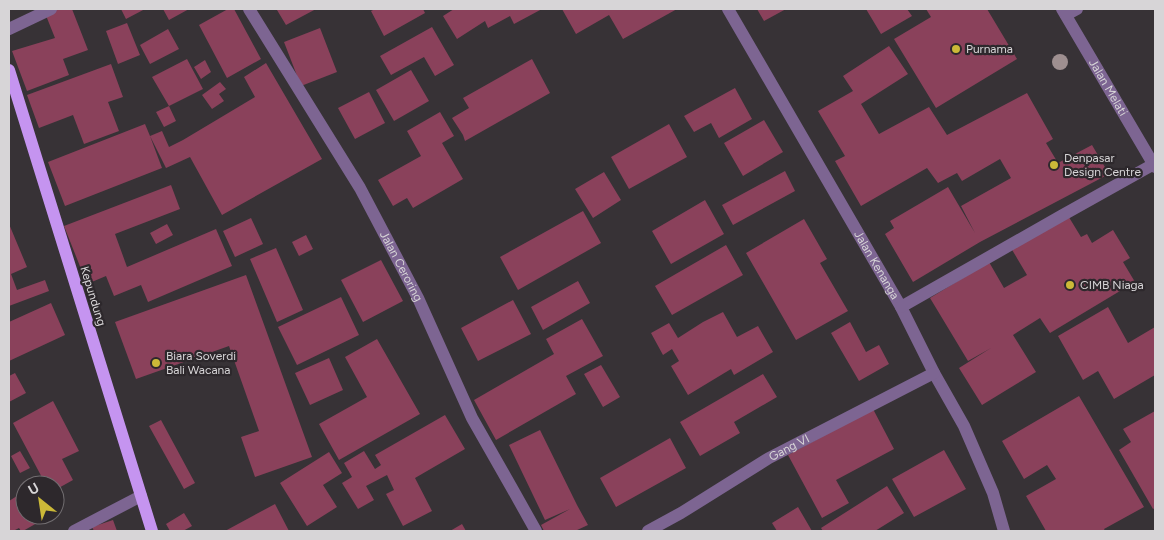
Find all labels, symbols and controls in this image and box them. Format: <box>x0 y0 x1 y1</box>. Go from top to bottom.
place label: Purnama <box>966 42 1013 56</box>
marker: Purnama <box>950 43 962 55</box>
street label: Jalan Melati <box>1086 56 1130 118</box>
place label: Denpasar Design Centre <box>1064 151 1141 179</box>
marker: Denpasar Design Centre <box>1048 159 1060 171</box>
street label: Jalan Kenanga <box>851 228 902 302</box>
street label: Jalan Ceroring <box>377 229 426 304</box>
street label: Kepundung <box>77 264 109 328</box>
place label: CIMB Niaga <box>1080 278 1144 292</box>
marker: CIMB Niaga <box>1064 279 1076 291</box>
place label: Biara Soverdi Bali Wacana <box>166 349 236 377</box>
marker: Biara Soverdi Bali Wacana <box>150 357 162 369</box>
street label: Gang VI <box>767 431 812 464</box>
north arrow <box>15 475 65 525</box>
text: U <box>25 479 42 499</box>

